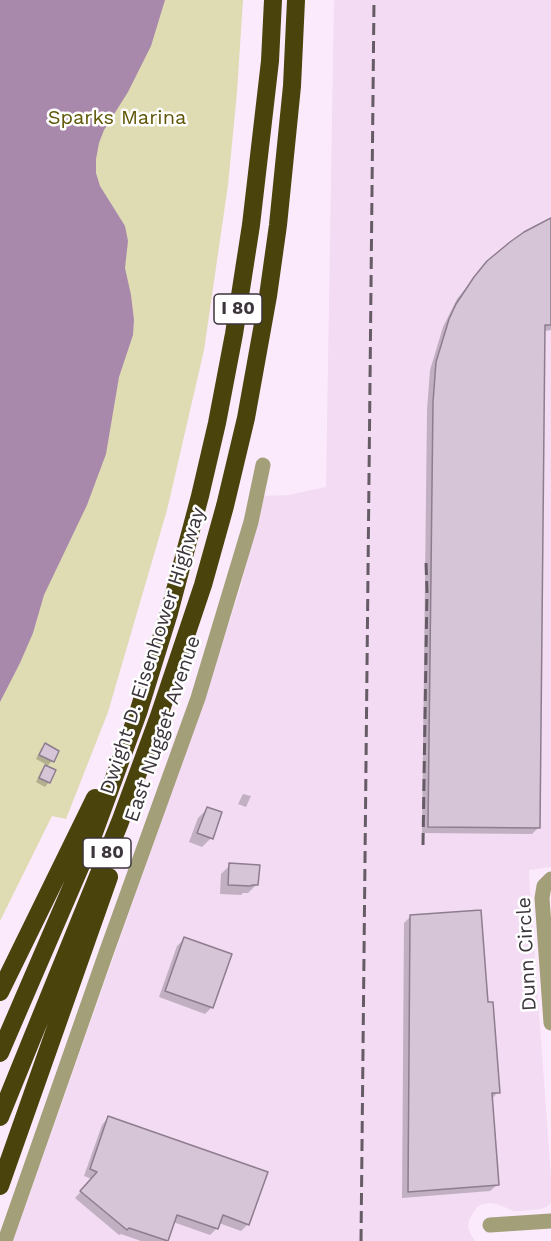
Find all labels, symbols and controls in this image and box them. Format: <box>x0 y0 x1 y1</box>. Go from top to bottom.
park label: Sparks Marina <box>48 106 186 130</box>
road number: I 80 <box>214 294 262 324</box>
street label: Dwight D. Eisenhower Highway <box>95 505 211 797</box>
street label: East Nugget Avenue <box>120 633 206 825</box>
road number: I 80 <box>83 838 131 868</box>
street label: Dunn Circle <box>512 896 542 1012</box>

